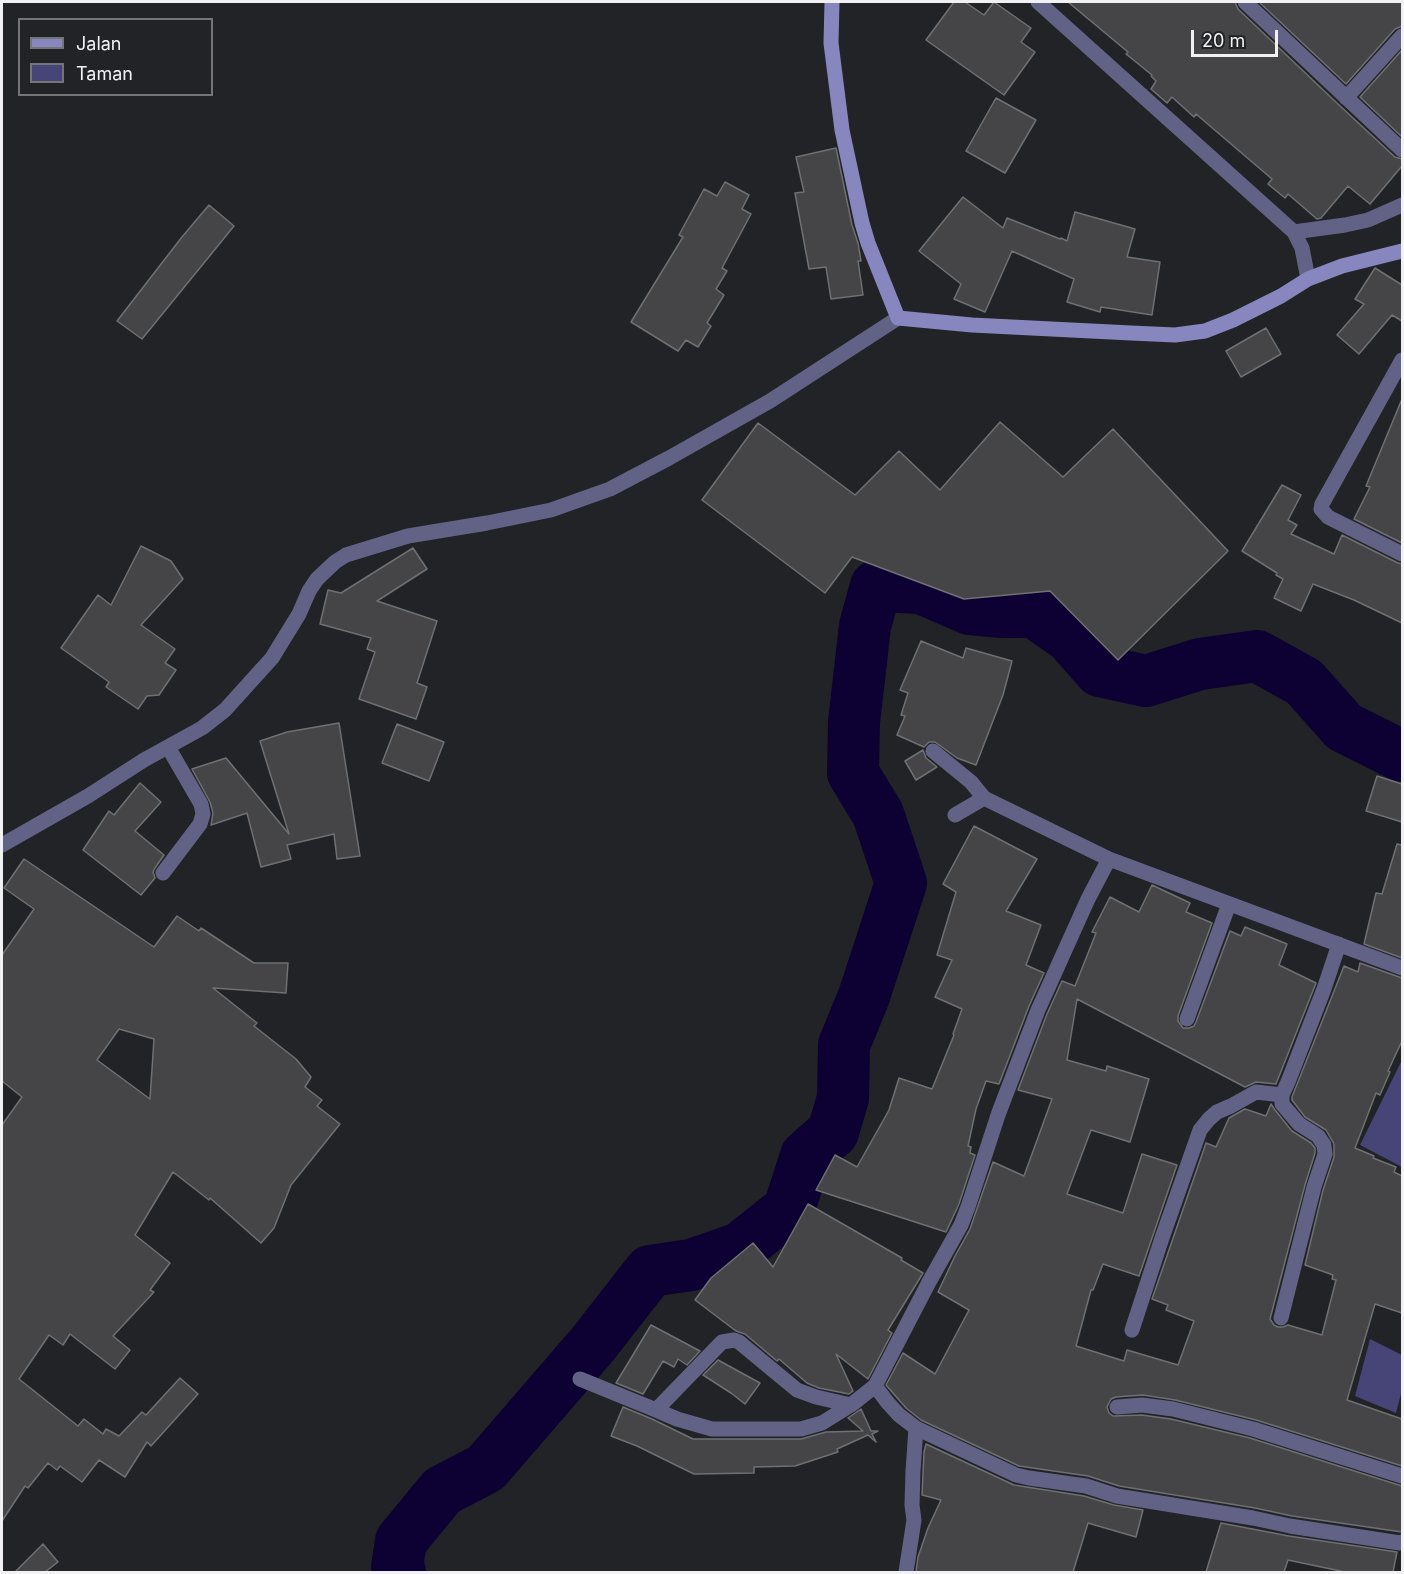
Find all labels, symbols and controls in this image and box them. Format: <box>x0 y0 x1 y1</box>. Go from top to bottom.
legend <box>18 18 213 96</box>
scale bar <box>1194 18 1281 56</box>
text: 20 m <box>1202 30 1245 51</box>
text: Jalan <box>76 33 121 54</box>
text: Taman <box>76 63 133 84</box>

